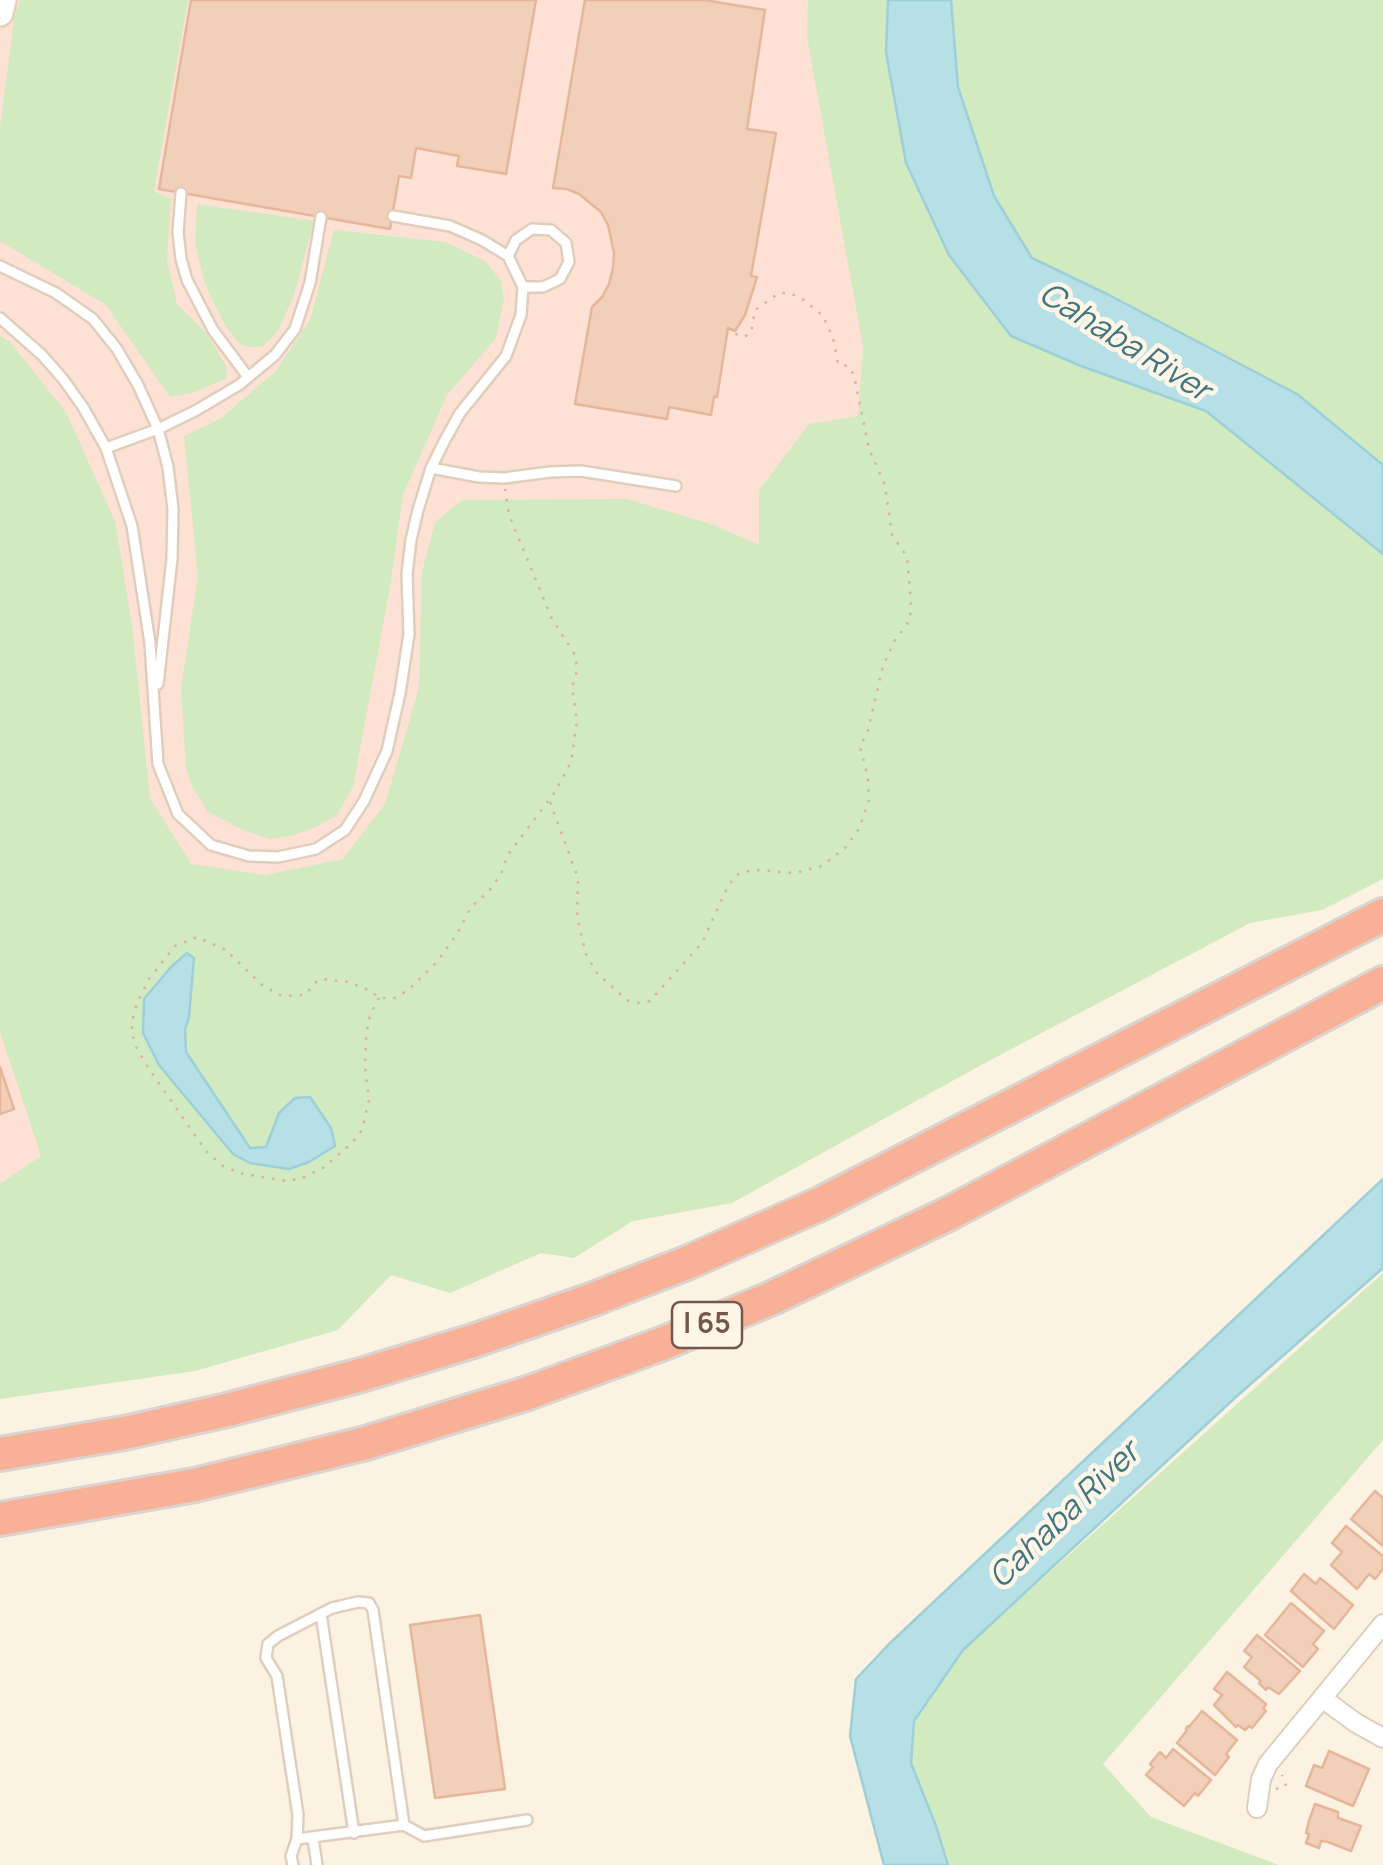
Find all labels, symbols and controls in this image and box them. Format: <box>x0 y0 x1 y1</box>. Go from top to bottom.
water label: Cahaba River <box>1032 275 1216 411</box>
road number: I 65 <box>672 1302 742 1348</box>
water label: Cahaba River <box>982 1435 1148 1597</box>

